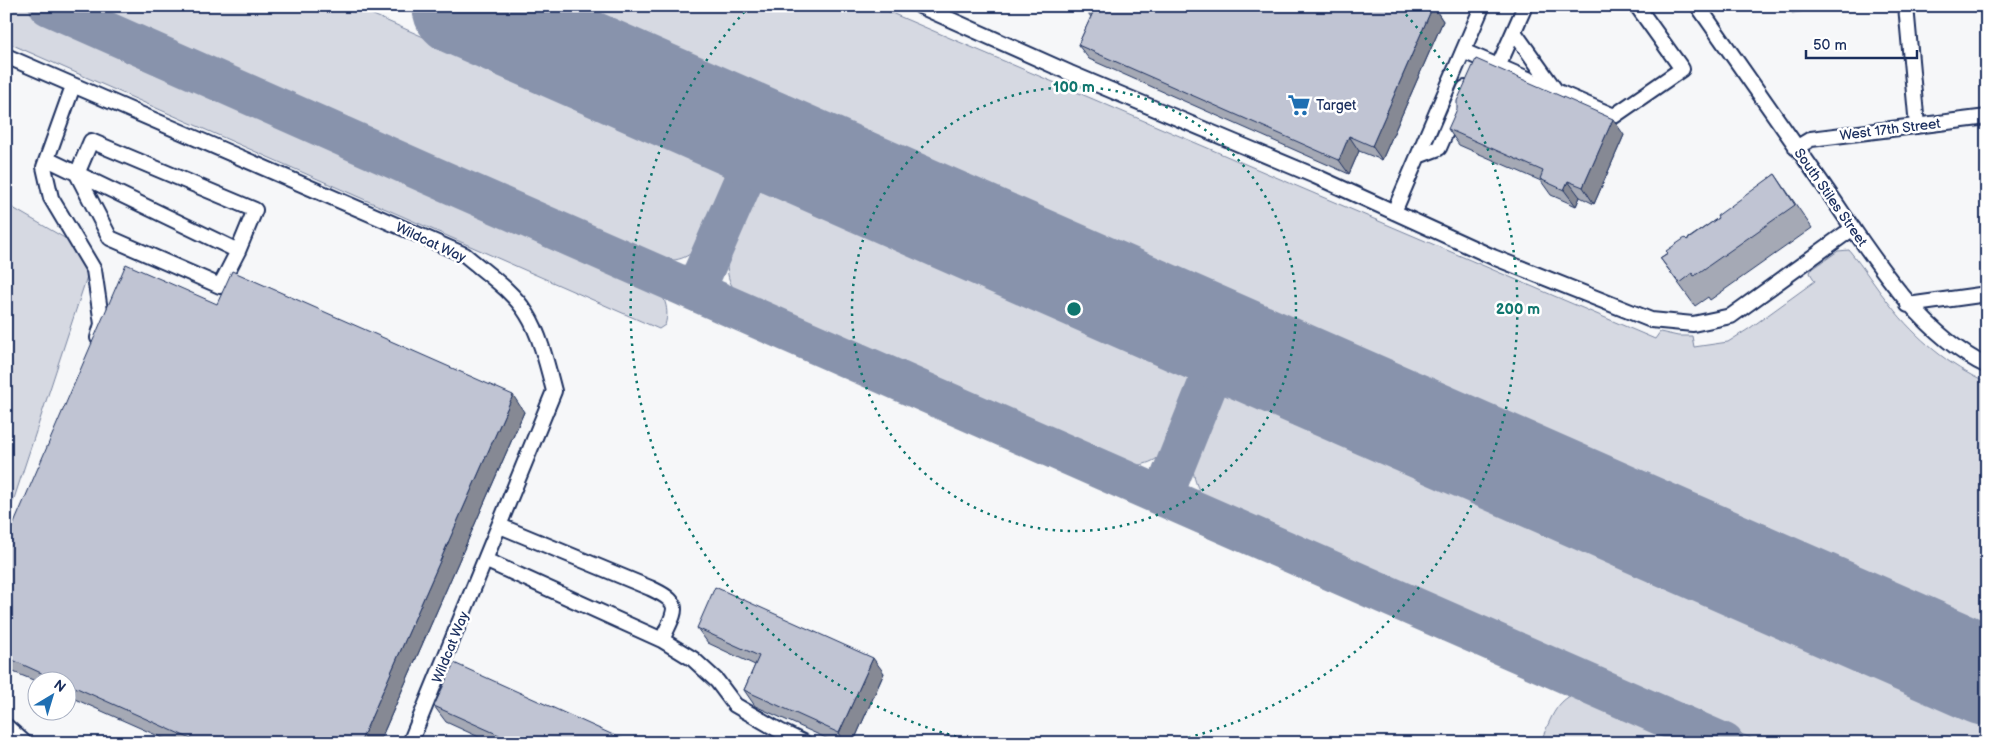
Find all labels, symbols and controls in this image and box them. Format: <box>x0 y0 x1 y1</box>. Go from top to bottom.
scale bar <box>1806 28 1917 60</box>
text: 50 m <box>1813 36 1847 55</box>
text: 100 m <box>1053 78 1095 97</box>
supermarket icon: Target <box>1286 92 1312 118</box>
place label: Target <box>1316 97 1357 114</box>
street label: West 17th Street <box>1839 115 1942 144</box>
street label: South Stiles Street <box>1790 145 1871 250</box>
street label: Wildcat Way <box>393 219 469 266</box>
centre of rings <box>1065 300 1083 318</box>
text: 200 m <box>1496 300 1540 319</box>
street label: Wildcat Way <box>428 608 473 685</box>
north arrow <box>28 672 78 722</box>
text: N <box>50 676 69 696</box>

